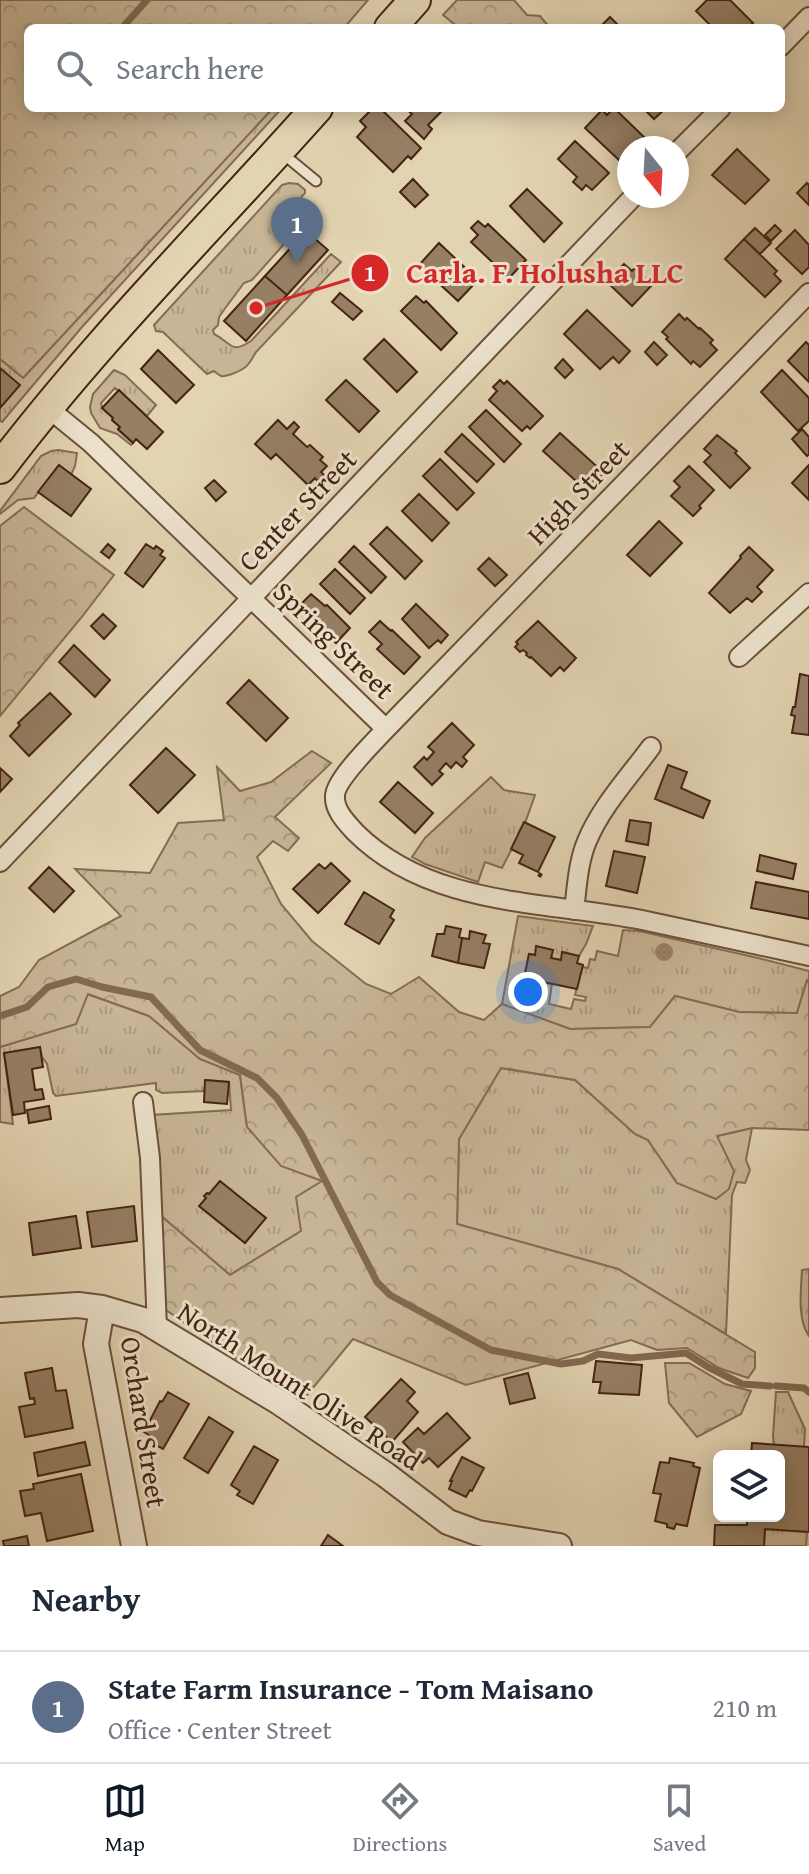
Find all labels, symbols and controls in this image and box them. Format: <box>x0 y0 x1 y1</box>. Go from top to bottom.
search box <box>24 24 785 112</box>
icon: search <box>52 46 96 90</box>
text: Search here <box>116 46 264 90</box>
north arrow <box>617 136 689 208</box>
pin: 1 <box>271 197 323 263</box>
callout: Carla. F. Holusha LLC <box>350 246 700 300</box>
text: Carla. F. Holusha LLC <box>406 250 684 294</box>
text: 1 <box>364 255 376 290</box>
street label: High Street <box>517 429 639 554</box>
street label: Center Street <box>228 439 366 580</box>
street label: Spring Street <box>264 571 404 708</box>
your location <box>508 972 548 1012</box>
street label: North Mount Olive Road <box>170 1291 431 1480</box>
street label: Orchard Street <box>111 1334 178 1510</box>
map controls <box>713 1450 785 1522</box>
button: layers <box>713 1450 785 1522</box>
text: Nearby <box>32 1574 141 1623</box>
text: State Farm Insurance - Tom Maisano <box>108 1666 593 1710</box>
text: 1 <box>51 1688 65 1727</box>
text: 210 m <box>712 1688 777 1727</box>
text: Office · Center Street <box>108 1710 332 1749</box>
tab: Map <box>103 1779 147 1859</box>
tab: Directions <box>353 1779 447 1859</box>
tab: Saved <box>653 1779 706 1859</box>

